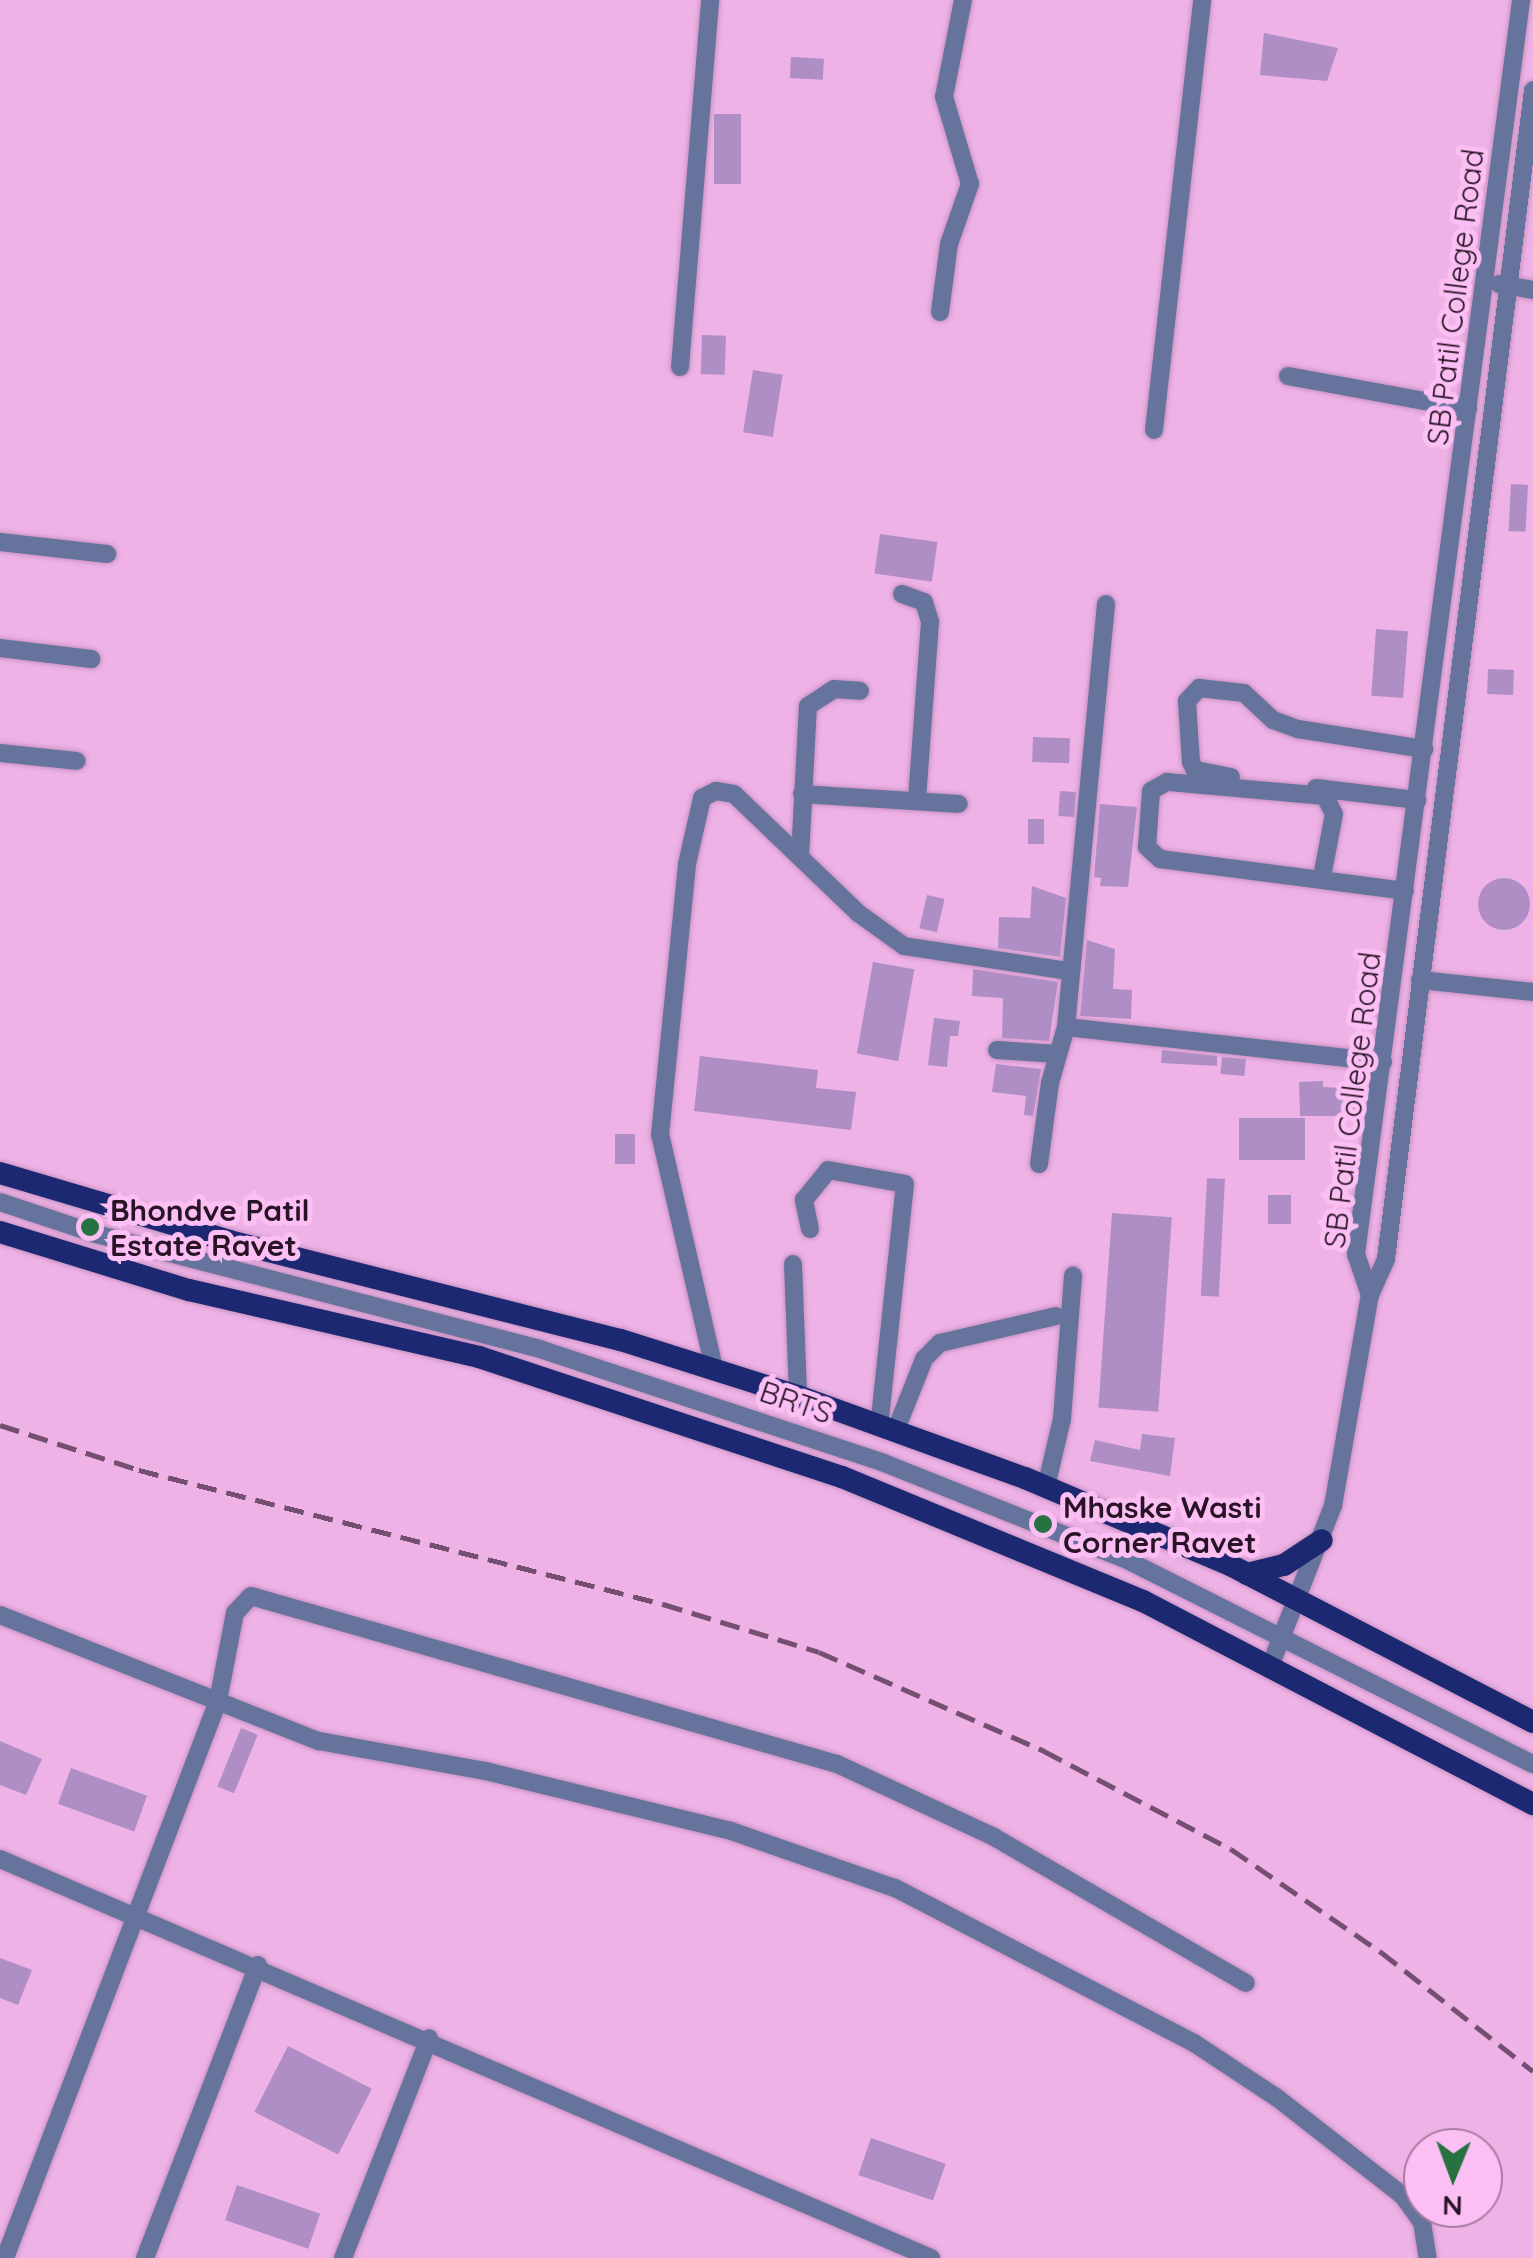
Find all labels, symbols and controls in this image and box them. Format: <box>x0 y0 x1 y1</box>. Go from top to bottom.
street label: SB Patil College Road <box>1419 147 1491 447</box>
street label: SB Patil College Road <box>1316 950 1388 1250</box>
place label: Bhondve Patil Estate Ravet <box>110 1192 310 1262</box>
marker: Bhondve Patil Estate Ravet <box>79 1216 101 1238</box>
street label: BRTS <box>755 1373 837 1431</box>
place label: Mhaske Wasti Corner Ravet <box>1063 1489 1262 1560</box>
marker: Mhaske Wasti Corner Ravet <box>1032 1513 1054 1535</box>
north arrow <box>1403 2128 1503 2228</box>
text: N <box>1442 2189 1463 2224</box>

